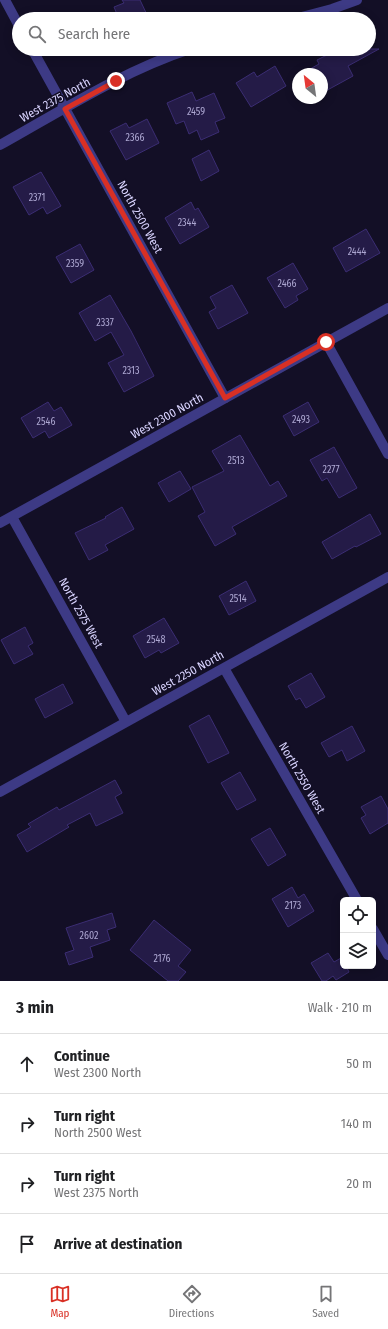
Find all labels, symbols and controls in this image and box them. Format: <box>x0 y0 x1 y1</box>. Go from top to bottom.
search box <box>12 12 376 56</box>
icon: search <box>26 23 48 45</box>
text: Search here <box>58 25 130 43</box>
north arrow <box>292 68 328 104</box>
route end <box>107 72 125 90</box>
street label: West 2375 North <box>17 75 93 125</box>
house number: 2459 <box>187 106 205 118</box>
house number: 2366 <box>126 132 144 144</box>
street label: North 2500 West <box>114 178 166 256</box>
house number: 2371 <box>29 192 45 204</box>
house number: 2344 <box>178 217 196 229</box>
house number: 2444 <box>348 246 367 258</box>
house number: 2359 <box>66 258 84 270</box>
house number: 2466 <box>278 278 297 290</box>
house number: 2337 <box>96 317 114 329</box>
route start <box>317 333 335 351</box>
house number: 2313 <box>122 365 140 377</box>
street label: West 2300 North <box>128 390 206 442</box>
house number: 2493 <box>292 414 311 426</box>
house number: 2546 <box>37 416 55 428</box>
house number: 2513 <box>228 455 245 467</box>
house number: 2277 <box>323 464 339 476</box>
street label: North 2575 West <box>56 575 106 651</box>
house number: 2514 <box>229 593 247 605</box>
house number: 2548 <box>147 634 165 646</box>
street label: West 2250 North <box>150 648 226 698</box>
street label: North 2550 West <box>276 740 328 816</box>
map controls <box>340 897 376 969</box>
button: locate <box>340 897 376 933</box>
house number: 2173 <box>285 900 302 912</box>
house number: 2602 <box>80 930 99 942</box>
button: layers <box>340 933 376 969</box>
house number: 2176 <box>154 953 170 965</box>
text: 3 min <box>16 997 54 1018</box>
text: Walk · 210 m <box>308 1000 372 1015</box>
text: Continue <box>54 1047 110 1065</box>
icon: ahead <box>16 1053 38 1075</box>
text: 50 m <box>346 1056 372 1071</box>
text: West 2300 North <box>54 1065 141 1080</box>
text: Turn right <box>54 1107 115 1125</box>
icon: right <box>16 1113 38 1135</box>
text: 140 m <box>341 1116 372 1131</box>
text: North 2500 West <box>54 1125 142 1140</box>
text: Turn right <box>54 1167 115 1185</box>
icon: right <box>16 1173 38 1195</box>
text: 20 m <box>346 1176 372 1191</box>
text: West 2375 North <box>54 1185 139 1200</box>
icon: arrive <box>16 1233 38 1255</box>
text: Arrive at destination <box>54 1235 182 1253</box>
tab: Map <box>49 1283 71 1320</box>
tab: Directions <box>169 1283 214 1320</box>
tab: Saved <box>312 1283 339 1320</box>

